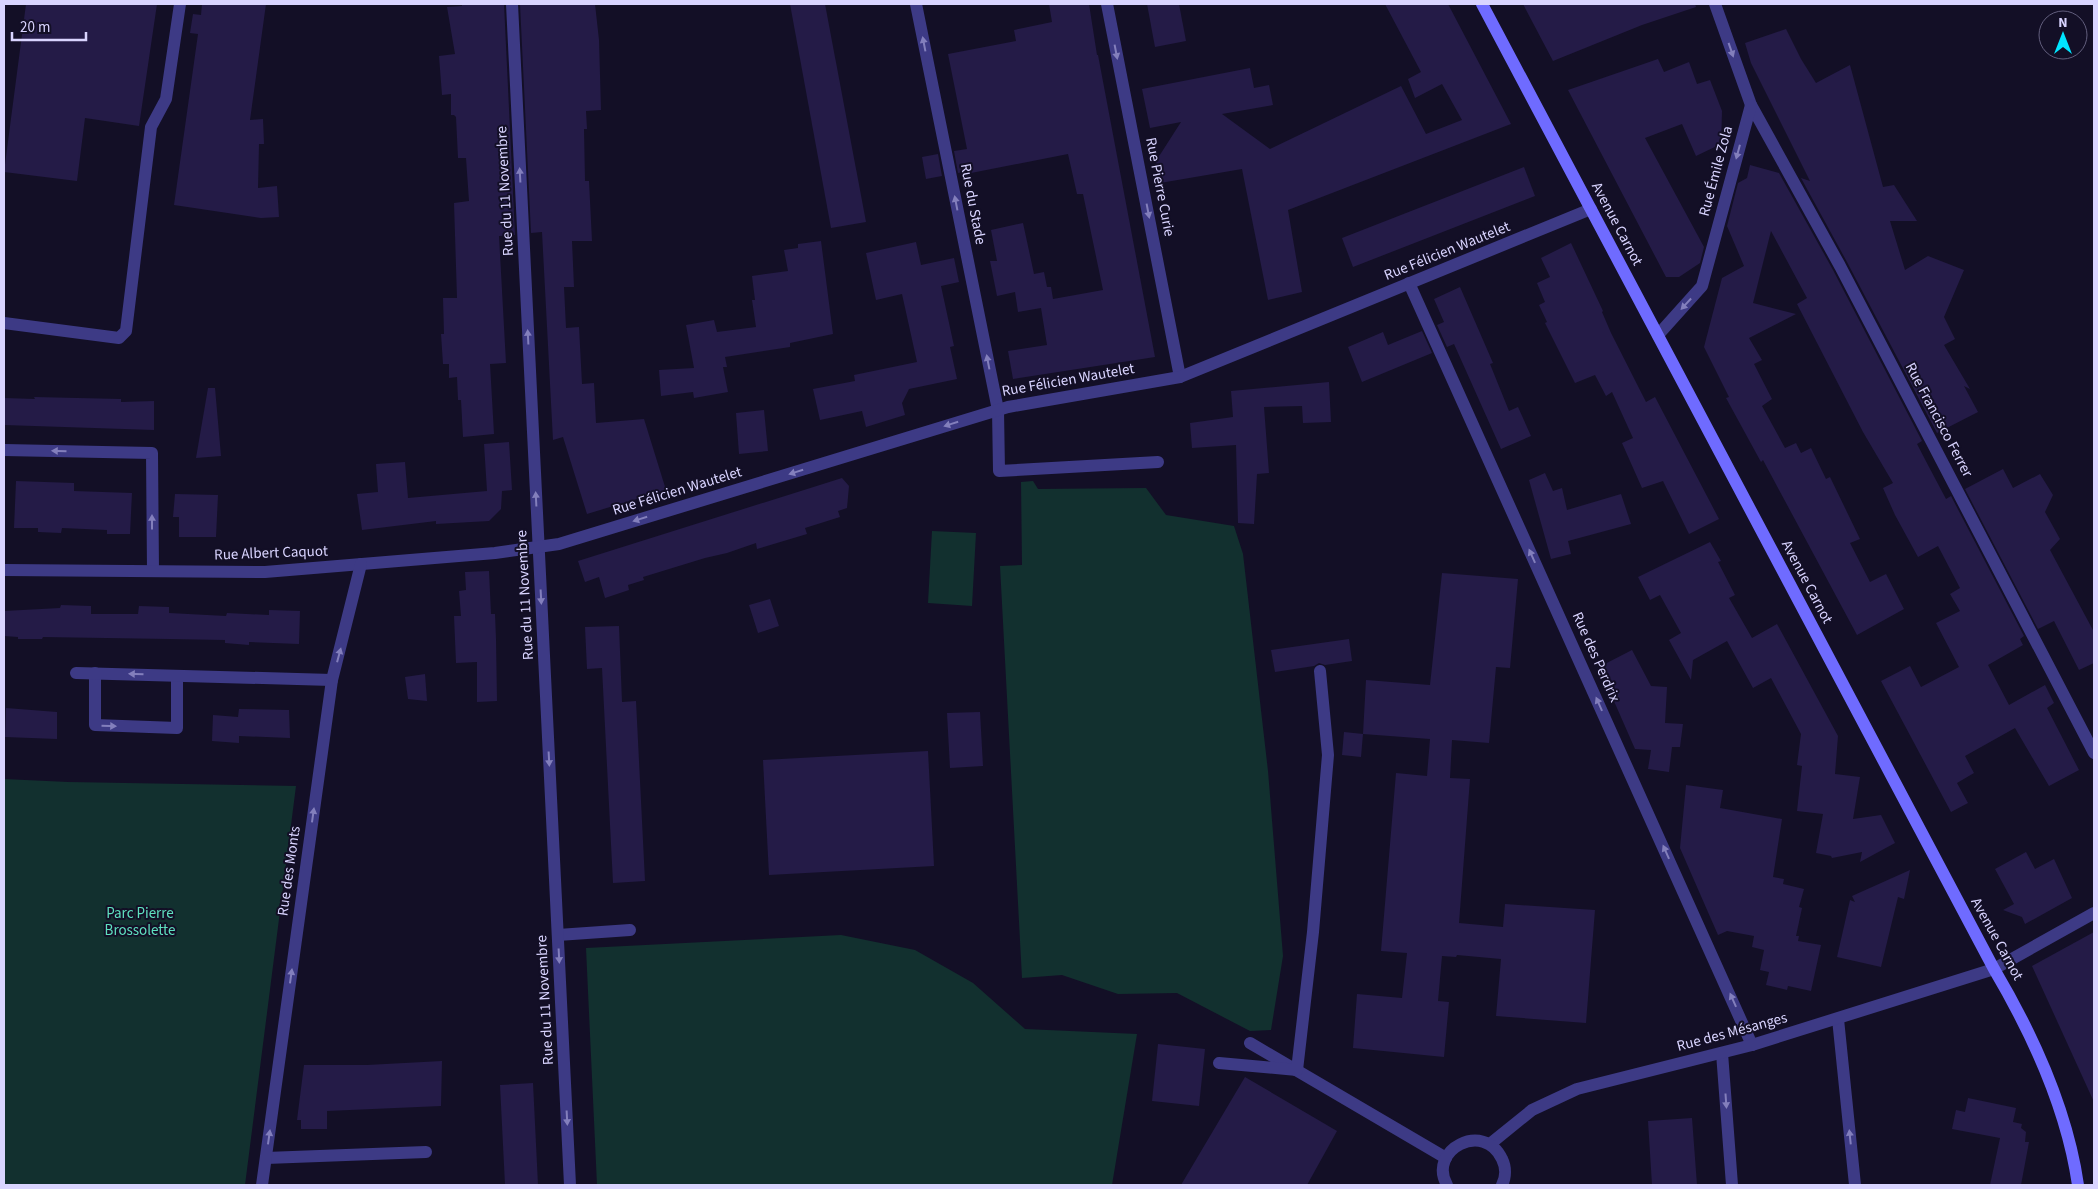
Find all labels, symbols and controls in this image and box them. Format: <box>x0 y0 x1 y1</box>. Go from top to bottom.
scale bar <box>12 10 86 42</box>
north arrow <box>2038 10 2088 60</box>
text: N <box>2058 13 2068 33</box>
text: 20 m <box>20 17 50 38</box>
one-way arrow <box>920 36 928 51</box>
one-way arrow <box>1727 43 1735 58</box>
one-way arrow <box>1113 44 1121 60</box>
street label: Rue Émile Zola <box>1694 124 1738 218</box>
street label: Rue du 11 Novembre <box>491 126 519 256</box>
street label: Rue Pierre Curie <box>1140 136 1180 238</box>
one-way arrow <box>1734 145 1742 160</box>
street label: Rue du Stade <box>955 162 991 246</box>
one-way arrow <box>516 166 524 182</box>
street label: Avenue Carnot <box>1586 179 1648 269</box>
one-way arrow <box>952 195 960 210</box>
one-way arrow <box>1144 203 1152 219</box>
street label: Rue Félicien Wautelet <box>1381 216 1513 286</box>
one-way arrow <box>1680 297 1692 309</box>
one-way arrow <box>524 329 532 345</box>
one-way arrow <box>984 355 992 370</box>
street label: Rue Félicien Wautelet <box>1000 358 1136 402</box>
street label: Rue Francisco Ferrer <box>1900 359 1978 482</box>
one-way arrow <box>943 421 958 429</box>
one-way arrow <box>51 447 67 455</box>
street label: Rue Félicien Wautelet <box>610 461 744 521</box>
one-way arrow <box>788 468 803 476</box>
one-way arrow <box>532 491 540 507</box>
one-way arrow <box>148 514 156 530</box>
one-way arrow <box>633 516 648 524</box>
street label: Rue du 11 Novembre <box>511 530 539 660</box>
street label: Avenue Carnot <box>1776 537 1838 627</box>
street label: Rue Albert Caquot <box>214 541 328 565</box>
one-way arrow <box>1528 549 1536 563</box>
one-way arrow <box>538 589 546 605</box>
street label: Rue des Perdrix <box>1567 609 1625 706</box>
one-way arrow <box>335 647 343 662</box>
one-way arrow <box>128 670 144 678</box>
one-way arrow <box>1595 697 1603 711</box>
one-way arrow <box>101 722 117 730</box>
one-way arrow <box>546 751 554 767</box>
one-way arrow <box>309 807 317 823</box>
street label: Rue des Monts <box>272 825 306 917</box>
one-way arrow <box>1662 845 1670 859</box>
street label: Avenue Carnot <box>1966 894 2028 984</box>
park label: Parc Pierre Brossolette <box>105 903 175 941</box>
street label: Rue du 11 Novembre <box>531 935 559 1065</box>
one-way arrow <box>555 948 563 964</box>
one-way arrow <box>287 968 295 984</box>
one-way arrow <box>1728 993 1736 1007</box>
street label: Rue des Mésanges <box>1674 1007 1790 1057</box>
one-way arrow <box>1722 1093 1730 1109</box>
one-way arrow <box>563 1111 571 1127</box>
one-way arrow <box>1846 1128 1854 1144</box>
one-way arrow <box>265 1129 273 1145</box>

